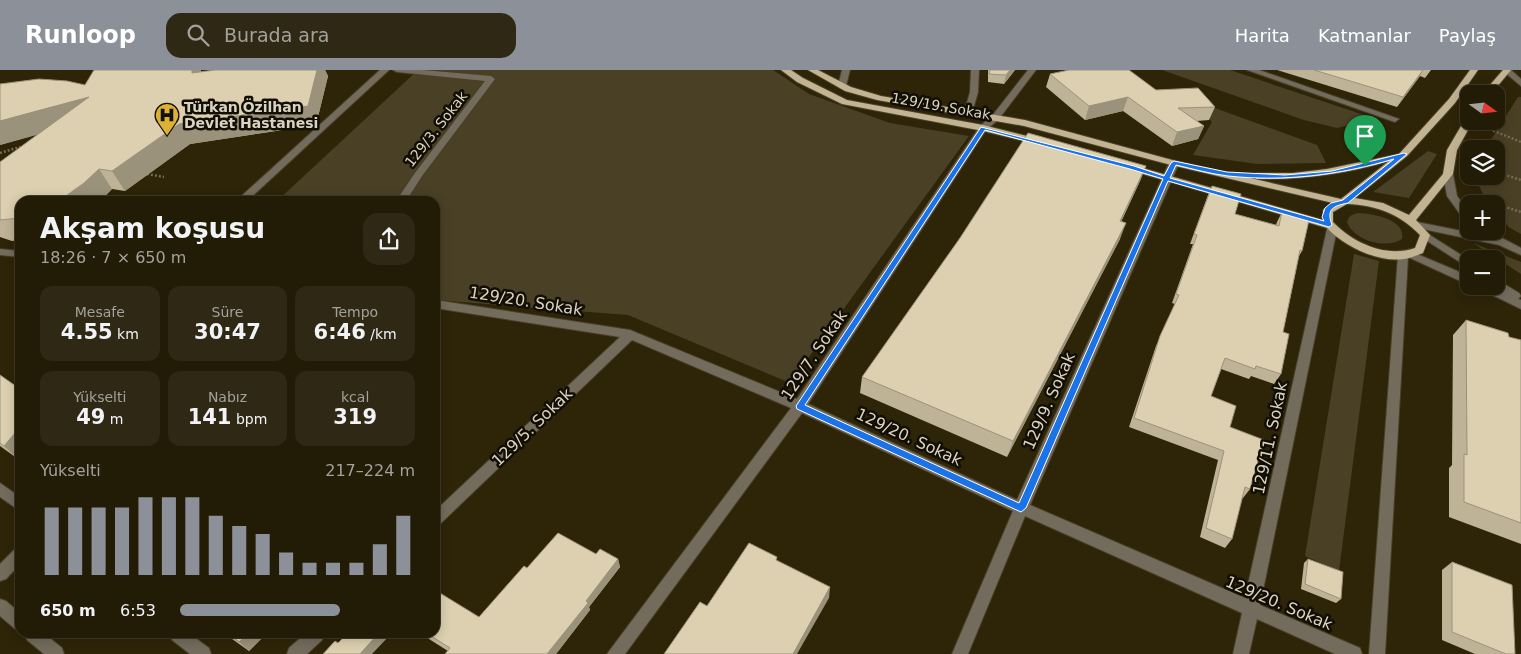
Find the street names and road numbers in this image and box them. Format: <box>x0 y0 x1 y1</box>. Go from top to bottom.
street label: 129/3. Sokak <box>402 87 471 170</box>
street label: 129/19. Sokak <box>890 89 993 123</box>
street label: 129/20. Sokak <box>468 283 585 319</box>
street label: 129/7. Sokak <box>777 306 851 404</box>
street label: 129/9. Sokak <box>1019 349 1079 452</box>
street label: 129/11. Sokak <box>1249 379 1291 496</box>
street label: 129/5. Sokak <box>488 383 577 470</box>
street label: 129/20. Sokak <box>853 404 966 470</box>
street label: 129/20. Sokak <box>1223 572 1336 634</box>

